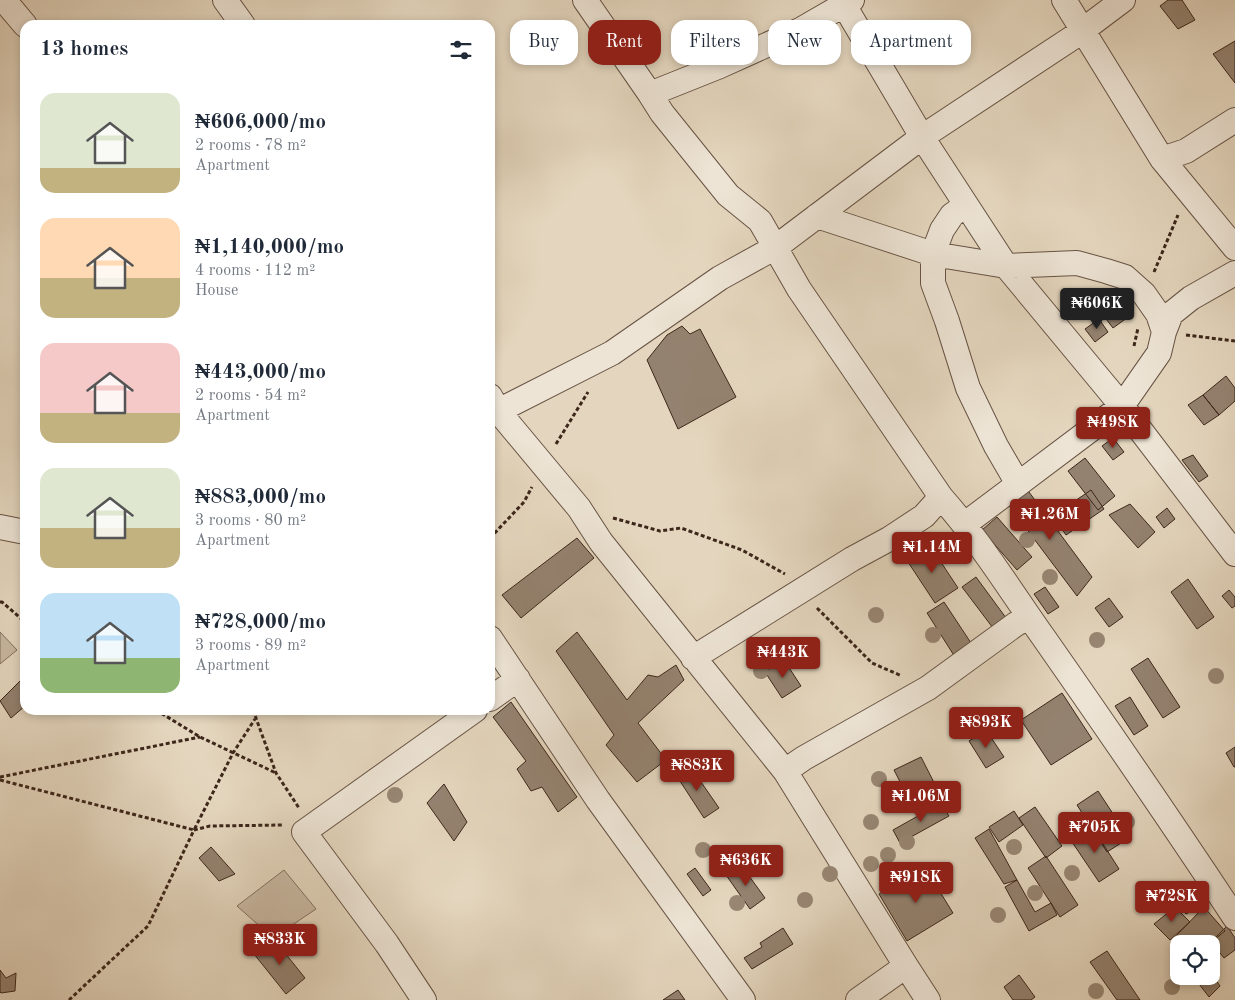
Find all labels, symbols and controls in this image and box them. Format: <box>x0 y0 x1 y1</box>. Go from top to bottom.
chip: Buy <box>510 20 578 65</box>
chip: Rent <box>588 20 661 65</box>
chip: Filters <box>671 20 758 65</box>
chip: New <box>768 20 841 65</box>
chip: Apartment <box>851 20 971 65</box>
icon: filters <box>447 36 475 64</box>
text: 13 homes <box>40 39 128 60</box>
text: ₦606,000/mo <box>195 112 326 133</box>
icon: home <box>80 113 140 173</box>
text: 2 rooms · 78 m² <box>195 138 306 154</box>
text: Apartment <box>195 158 270 174</box>
text: ₦1,140,000/mo <box>195 237 344 258</box>
icon: home <box>80 238 140 298</box>
text: 4 rooms · 112 m² <box>195 263 315 279</box>
text: House <box>195 283 238 299</box>
pin: ₦606K <box>1062 288 1132 330</box>
text: ₦606K <box>1071 296 1123 312</box>
text: ₦443,000/mo <box>195 362 326 383</box>
icon: home <box>80 363 140 423</box>
text: 2 rooms · 54 m² <box>195 388 306 404</box>
pin: ₦498K <box>1078 406 1148 449</box>
text: Apartment <box>195 408 270 424</box>
text: ₦498K <box>1087 415 1139 431</box>
text: ₦883,000/mo <box>195 487 326 508</box>
icon: home <box>80 488 140 548</box>
pin: ₦1.26M <box>1009 498 1091 541</box>
text: ₦1.26M <box>1021 507 1079 523</box>
text: 3 rooms · 80 m² <box>195 513 306 529</box>
pin: ₦1.14M <box>891 532 973 574</box>
text: Apartment <box>195 533 270 549</box>
text: ₦1.14M <box>903 540 961 556</box>
text: ₦728,000/mo <box>195 612 326 633</box>
icon: home <box>80 613 140 673</box>
pin: ₦443K <box>748 636 818 679</box>
text: 3 rooms · 89 m² <box>195 638 306 654</box>
text: ₦443K <box>757 645 809 661</box>
text: Apartment <box>195 658 270 674</box>
pin: ₦893K <box>951 706 1021 749</box>
text: ₦893K <box>960 715 1012 731</box>
pin: ₦883K <box>662 750 732 792</box>
text: ₦883K <box>671 758 723 774</box>
pin: ₦1.06M <box>880 780 962 823</box>
text: ₦1.06M <box>892 789 950 805</box>
pin: ₦705K <box>1060 812 1130 854</box>
text: ₦705K <box>1069 820 1121 836</box>
pin: ₦636K <box>711 844 781 887</box>
text: ₦636K <box>720 853 772 869</box>
pin: ₦918K <box>881 862 951 904</box>
text: ₦918K <box>890 870 942 886</box>
pin: ₦728K <box>1137 880 1207 923</box>
text: ₦728K <box>1146 889 1198 905</box>
pin: ₦833K <box>245 924 315 966</box>
text: ₦833K <box>254 932 306 948</box>
map controls <box>1170 935 1220 985</box>
button: locate <box>1170 935 1220 985</box>

